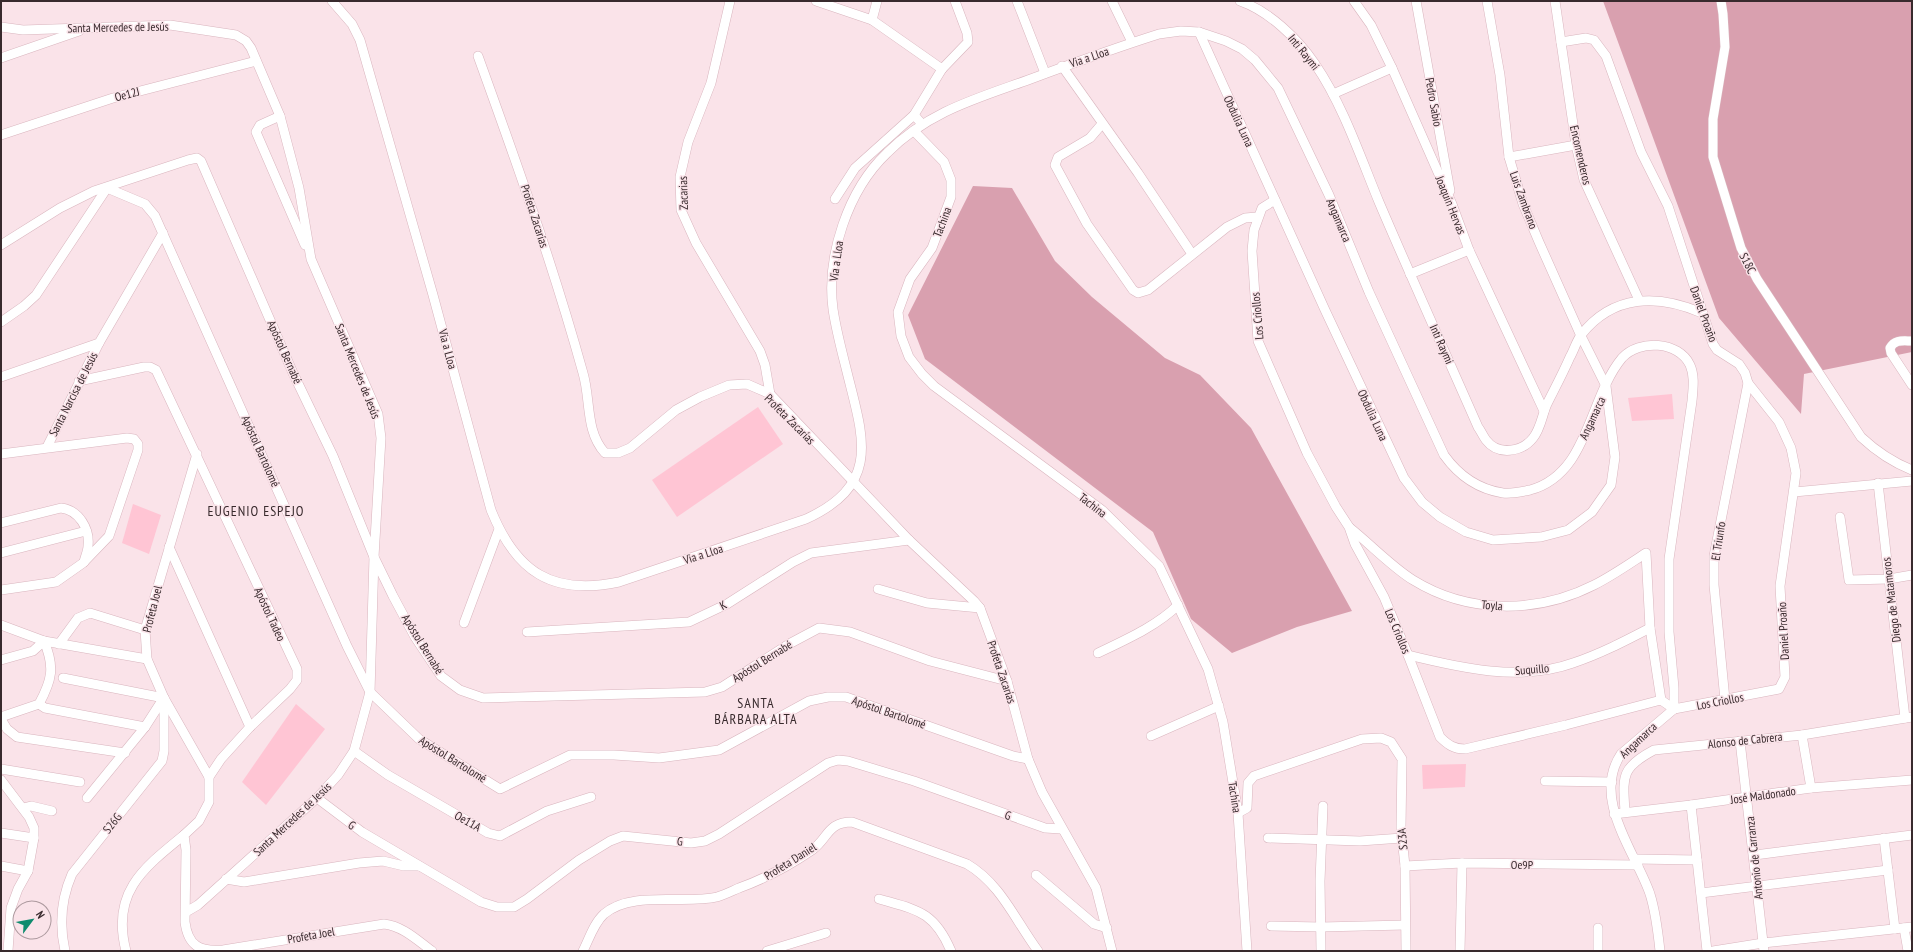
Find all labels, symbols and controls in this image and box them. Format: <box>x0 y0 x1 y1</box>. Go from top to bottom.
street label: Santa Mercedes de Jesús <box>67 19 169 35</box>
street label: Inti Raymi <box>1285 31 1323 73</box>
street label: Via a Lloa <box>1066 43 1111 71</box>
street label: Pedro Sabio <box>1422 76 1446 128</box>
street label: Oe12J <box>113 83 141 105</box>
street label: Obdulia Luna <box>1221 93 1258 149</box>
street label: Encomenderos <box>1567 124 1595 186</box>
street label: Luis Zambrano <box>1507 169 1541 231</box>
street label: Joaquín Hervas <box>1432 173 1470 236</box>
street label: Zacarias <box>675 176 691 210</box>
street label: Profeta Zacarías <box>518 183 552 249</box>
street label: Angamarca <box>1323 196 1355 244</box>
street label: Tachina <box>929 204 955 239</box>
street label: Via a Lloa <box>826 240 846 283</box>
street label: S18C <box>1736 250 1760 276</box>
street label: Daniel Proaño <box>1687 284 1721 344</box>
street label: Los Criollos <box>1247 292 1267 340</box>
street label: Apóstol Bernabé <box>264 318 306 386</box>
street label: Santa Mercedes de Jesús <box>332 321 384 421</box>
street label: Inti Raymi <box>1427 322 1457 366</box>
street label: Via a Lloa <box>435 326 461 371</box>
street label: Santa Narcisa de Jesús <box>45 349 101 439</box>
street label: Obdulia Luna <box>1355 387 1392 443</box>
street label: Profeta Zacarías <box>762 391 818 447</box>
street label: Angamarca <box>1576 394 1609 442</box>
street label: Apóstol Bartolomé <box>238 413 284 489</box>
street label: Tachina <box>1076 489 1110 521</box>
district label: EUGENIO ESPEJO <box>207 502 305 520</box>
street label: El Triunfo <box>1708 521 1728 561</box>
street label: Via a Lloa <box>680 541 725 568</box>
street label: Diego de Matamoros <box>1878 557 1904 643</box>
street label: Profeta Joel <box>139 584 165 634</box>
street label: Apóstol Tadeo <box>251 585 289 643</box>
street label: K <box>717 597 729 613</box>
street label: Toyla <box>1481 597 1503 613</box>
street label: Daniel Proaño <box>1774 602 1792 660</box>
street label: Los Criollos <box>1382 606 1414 656</box>
street label: Apóstol Bernabé <box>399 611 447 677</box>
street label: Apóstol Bernabé <box>729 637 795 685</box>
street label: Profeta Zacarías <box>984 639 1020 705</box>
street label: Suquillo <box>1514 660 1550 678</box>
street label: Los Criollos <box>1695 689 1745 713</box>
street label: Apóstol Bartolomé <box>850 692 928 732</box>
district label: SANTA BÁRBARA ALTA <box>714 694 798 728</box>
street label: Angamarca <box>1616 719 1660 761</box>
street label: Alonso de Cabrera <box>1707 729 1783 751</box>
street label: Apóstol Bartolomé <box>416 732 490 786</box>
street label: Santa Mercedes de Jesús <box>250 779 334 859</box>
street label: Tachina <box>1225 780 1245 814</box>
street label: José Maldonado <box>1728 783 1797 807</box>
street label: Oe11A <box>452 807 484 835</box>
street label: G <box>1003 807 1013 823</box>
street label: S26G <box>99 810 125 836</box>
street label: Antonio de Carranza <box>1742 815 1766 900</box>
street label: G <box>345 817 359 833</box>
street label: S23A <box>1394 827 1410 850</box>
street label: G <box>676 833 684 849</box>
street label: Profeta Daniel <box>761 839 819 883</box>
street label: Oe9P <box>1511 857 1534 872</box>
north arrow <box>12 900 52 940</box>
text: N <box>33 908 48 921</box>
street label: Profeta Joel <box>286 923 336 947</box>

